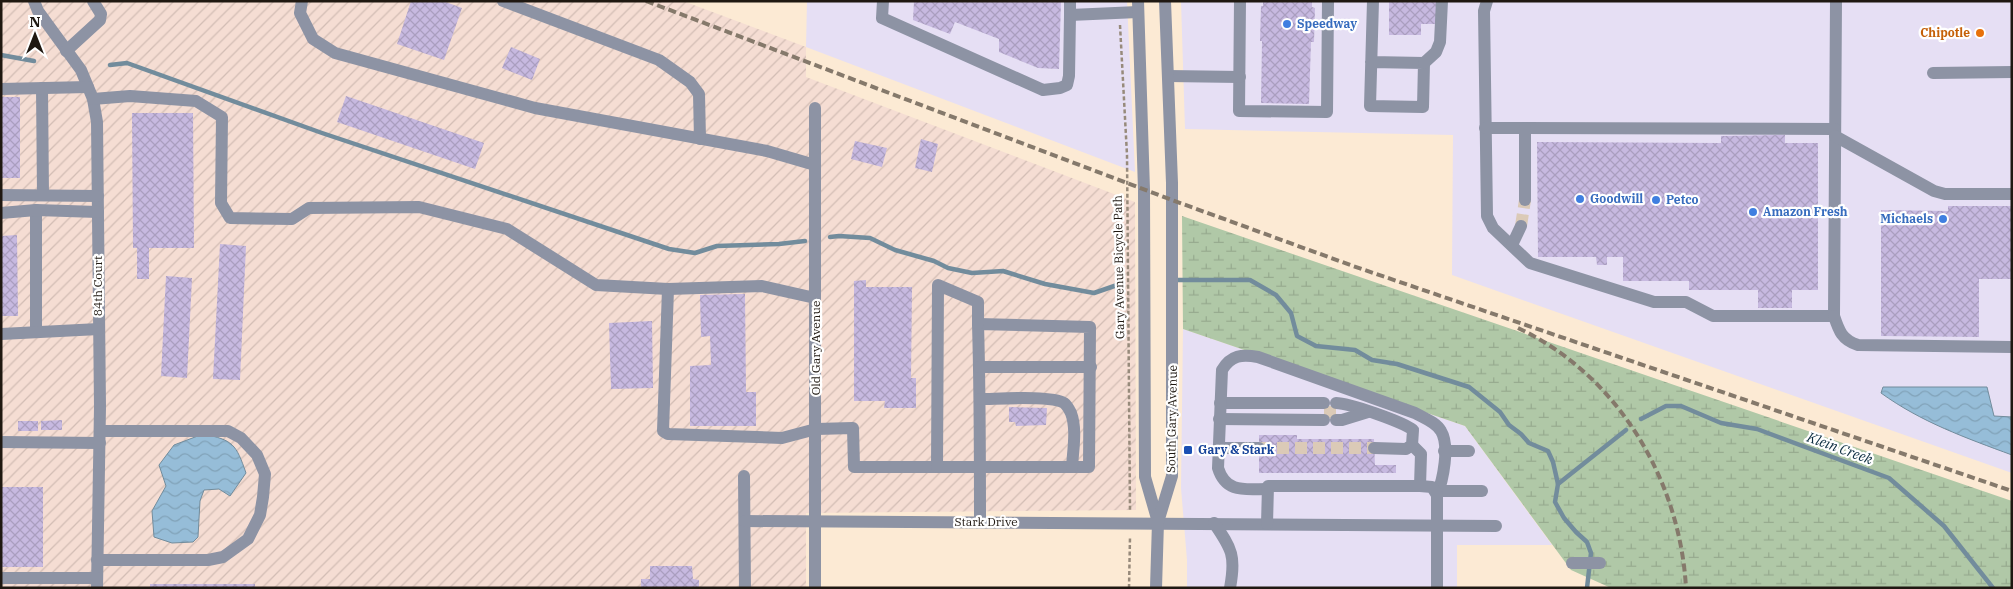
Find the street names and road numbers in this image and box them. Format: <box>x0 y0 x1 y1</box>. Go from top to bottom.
street label: Gary Avenue Bicycle Path <box>1110 194 1127 339</box>
street label: 84th Court <box>90 256 105 316</box>
street label: Old Gary Avenue <box>808 301 823 395</box>
street label: South Gary Avenue <box>1163 365 1180 473</box>
street label: Stark Drive <box>954 514 1018 529</box>

